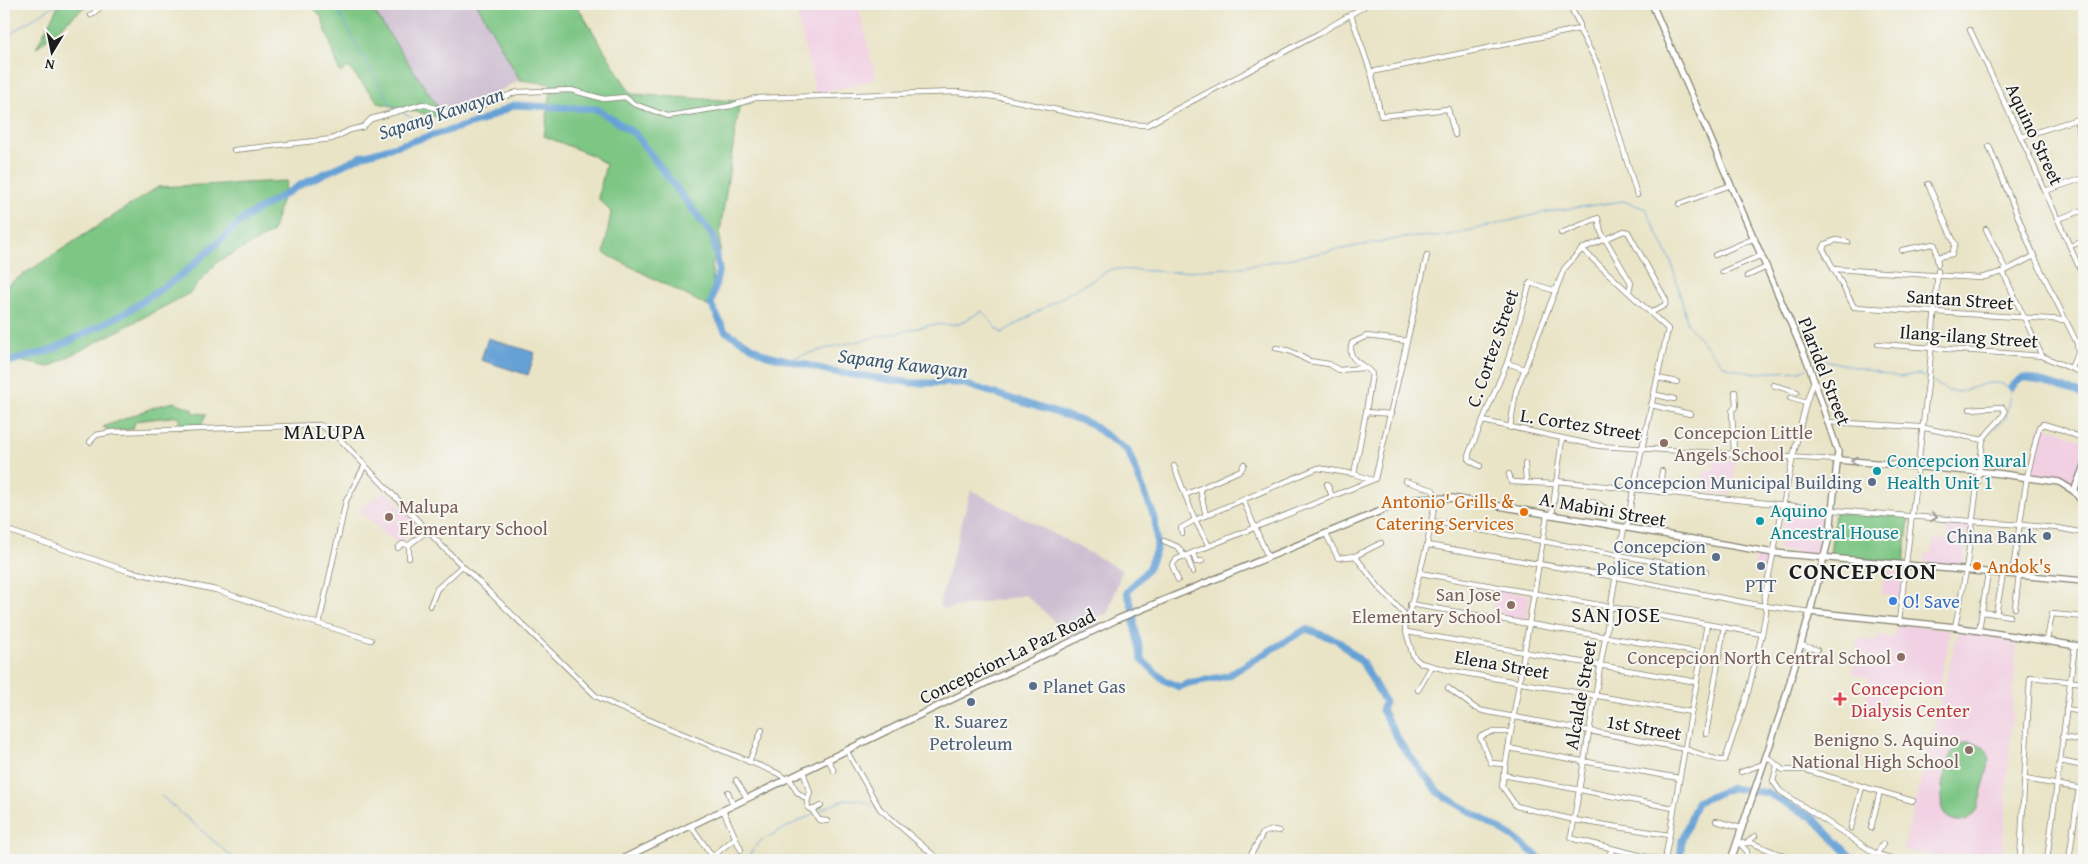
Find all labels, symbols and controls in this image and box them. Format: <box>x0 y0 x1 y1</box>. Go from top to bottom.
north arrow <box>28 28 78 78</box>
text: N <box>43 54 56 75</box>
street label: Aquino Street <box>1999 78 2071 190</box>
water label: Sapang Kawayan <box>374 79 508 147</box>
street label: Santan Street <box>1905 281 2015 317</box>
street label: C. Cortez Street <box>1459 285 1525 411</box>
street label: Plaridel Street <box>1791 313 1859 430</box>
street label: Ilang-ilang Street <box>1899 317 2040 355</box>
water label: Sapang Kawayan <box>836 340 970 385</box>
street label: L. Cortez Street <box>1519 401 1644 447</box>
district label: MALUPA <box>284 416 366 447</box>
place label: Concepcion Little Angels School <box>1674 418 1813 468</box>
marker: Concepcion Little Angels School <box>1658 437 1670 449</box>
place label: Concepcion Rural Health Unit 1 <box>1887 446 2027 496</box>
one-way arrow <box>1850 455 1858 466</box>
marker: Concepcion Rural Health Unit 1 <box>1871 465 1883 477</box>
place label: Concepcion Municipal Building <box>1614 468 1863 496</box>
marker: Concepcion Municipal Building <box>1866 476 1878 488</box>
street label: A. Mabini Street <box>1537 484 1669 534</box>
place label: Antonio' Grills & Catering Services <box>1376 487 1514 537</box>
place label: Malupa Elementary School <box>399 492 548 542</box>
place label: Aquino Ancestral House <box>1770 496 1899 546</box>
marker: Antonio' Grills & Catering Services <box>1518 506 1530 518</box>
marker: Malupa Elementary School <box>383 511 395 523</box>
one-way arrow <box>1930 511 1938 522</box>
marker: Aquino Ancestral House <box>1754 515 1766 527</box>
place label: China Bank <box>1947 522 2037 550</box>
marker: China Bank <box>2041 530 2053 542</box>
place label: Concepcion Police Station <box>1597 532 1706 582</box>
marker: Concepcion Police Station <box>1710 551 1722 563</box>
place label: Andok's <box>1987 552 2051 580</box>
district label: CONCEPCION <box>1789 553 1937 588</box>
marker: PTT <box>1755 560 1767 572</box>
marker: Andok's <box>1971 560 1983 572</box>
place label: PTT <box>1745 571 1777 599</box>
place label: San Jose Elementary School <box>1352 580 1501 630</box>
place label: O! Save <box>1903 587 1960 615</box>
marker: O! Save <box>1887 595 1899 607</box>
marker: San Jose Elementary School <box>1505 599 1517 611</box>
district label: SAN JOSE <box>1571 599 1661 630</box>
street label: Concepcion-La Paz Road <box>914 601 1101 711</box>
street label: Alcalde Street <box>1557 638 1603 752</box>
street label: Elena Street <box>1452 642 1552 686</box>
place label: Concepcion North Central School <box>1627 643 1891 671</box>
marker: Concepcion North Central School <box>1895 651 1907 663</box>
place label: Planet Gas <box>1043 672 1126 700</box>
place label: Concepcion Dialysis Center <box>1851 674 1970 724</box>
marker: Planet Gas <box>1027 680 1039 692</box>
marker: Concepcion Dialysis Center <box>1833 692 1847 706</box>
marker: R. Suarez Petroleum <box>965 696 977 708</box>
place label: R. Suarez Petroleum <box>929 707 1013 757</box>
street label: 1st Street <box>1604 707 1684 747</box>
place label: Benigno S. Aquino National High School <box>1792 725 1959 775</box>
marker: Benigno S. Aquino National High School <box>1963 744 1975 756</box>

